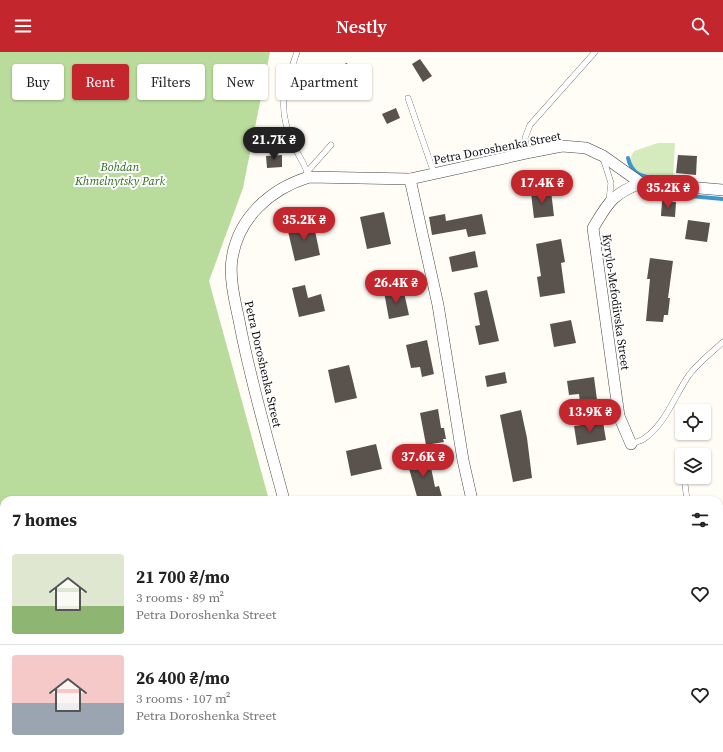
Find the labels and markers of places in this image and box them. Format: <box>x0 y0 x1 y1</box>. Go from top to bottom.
pin: 21.7K ₴ <box>237 127 311 161</box>
pin: 17.4K ₴ <box>505 170 579 204</box>
pin: 35.2K ₴ <box>631 175 705 209</box>
pin: 35.2K ₴ <box>267 207 341 241</box>
pin: 26.4K ₴ <box>359 270 433 304</box>
pin: 13.9K ₴ <box>553 399 627 433</box>
pin: 37.6K ₴ <box>386 444 460 478</box>

